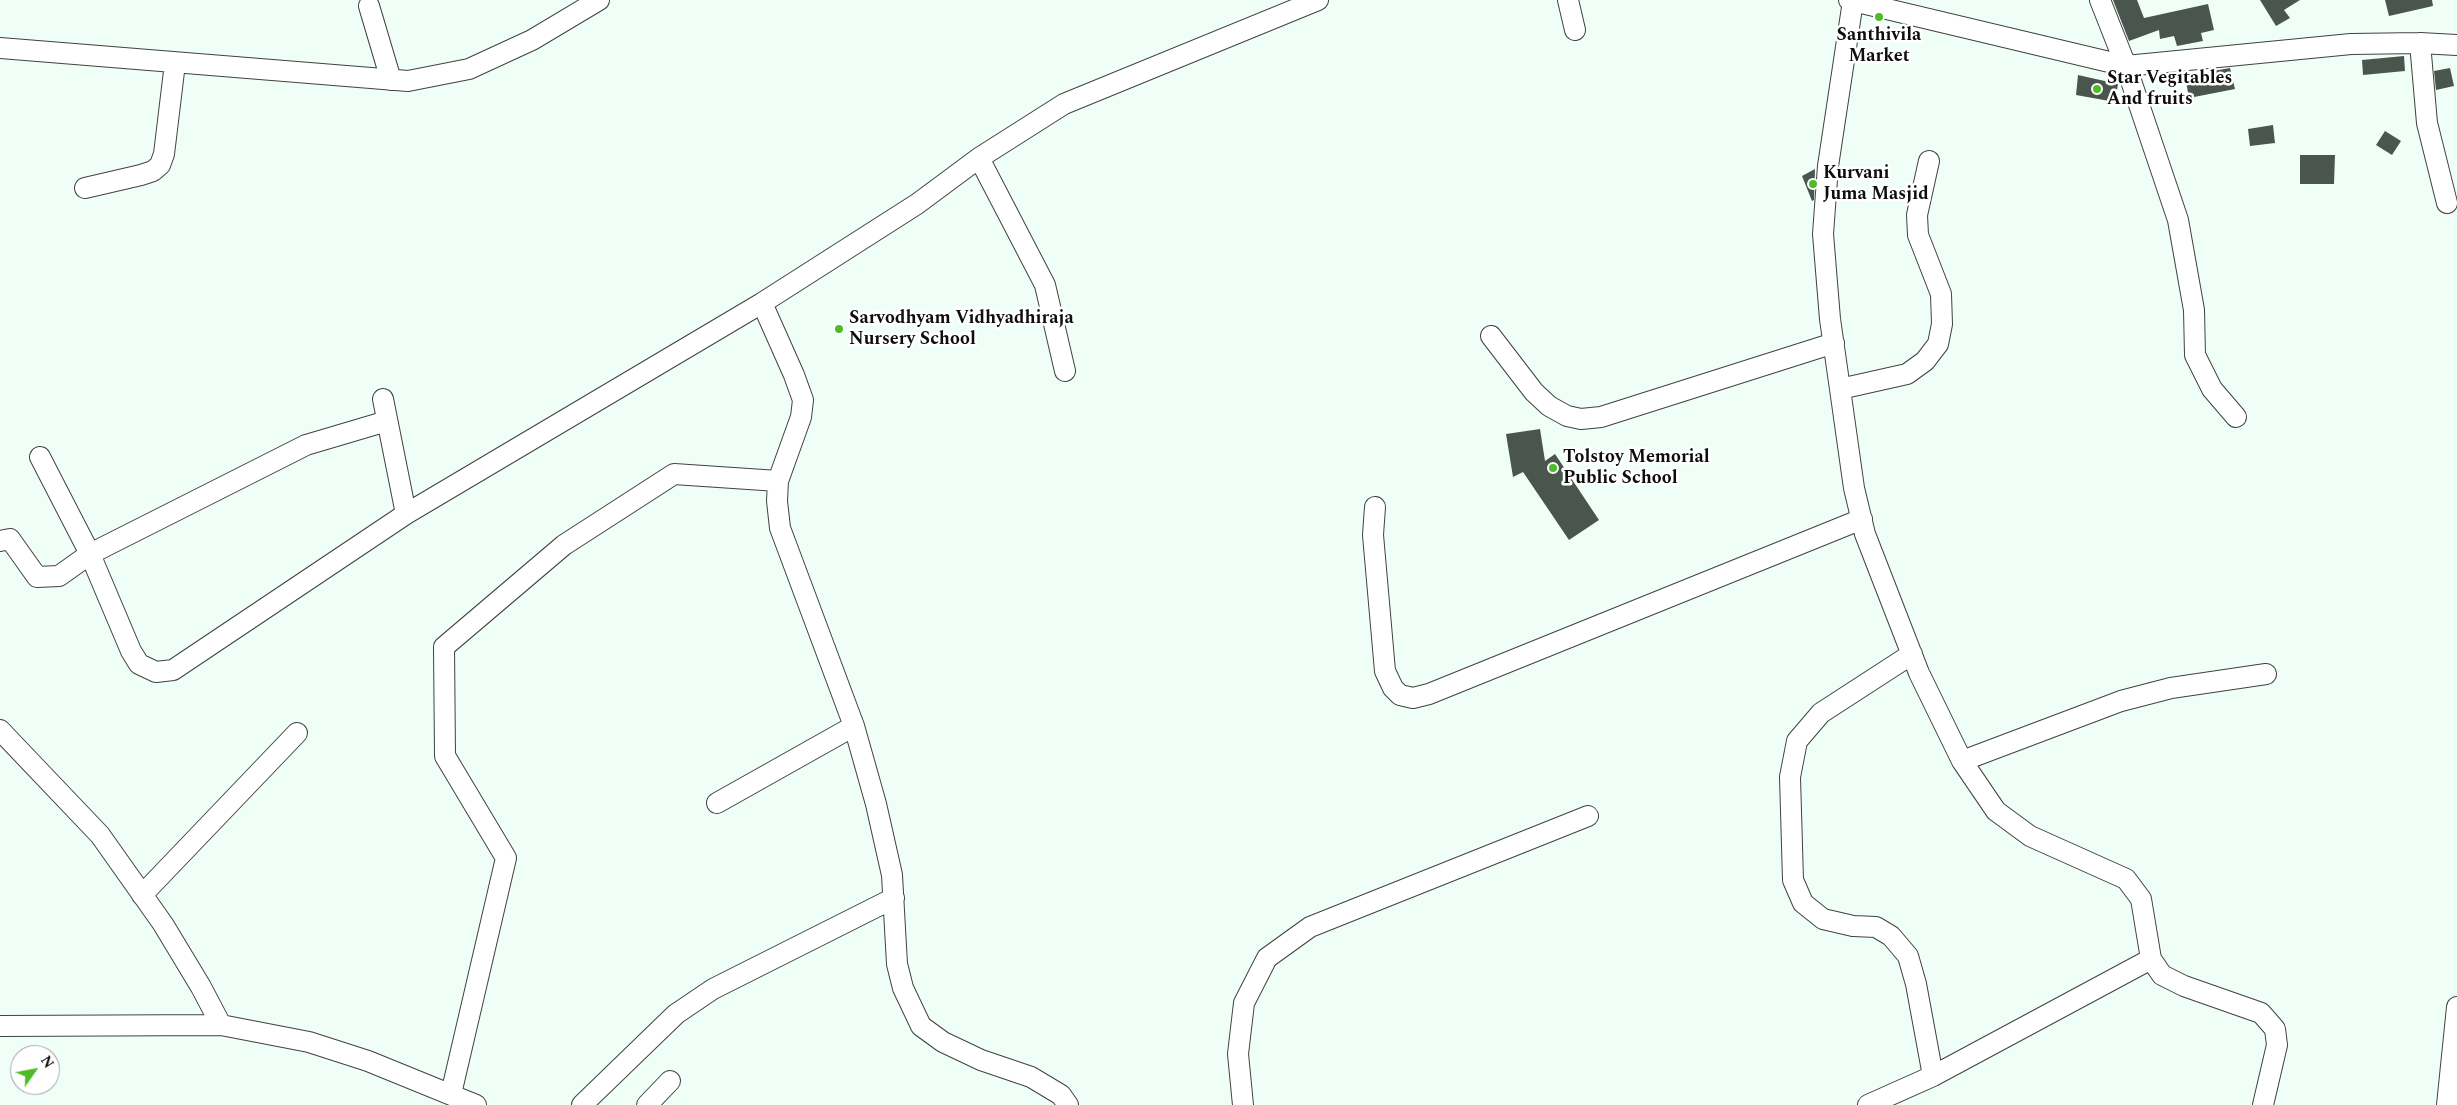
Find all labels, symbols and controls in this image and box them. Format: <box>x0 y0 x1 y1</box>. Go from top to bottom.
marker: Santhivila Market <box>1873 11 1885 23</box>
place label: Santhivila Market <box>1837 25 1921 68</box>
place label: Star Vegitables And fruits <box>2107 68 2232 110</box>
marker: Star Vegitables And fruits <box>2091 83 2103 95</box>
place label: Kurvani Juma Masjid <box>1823 163 1929 205</box>
marker: Kurvani Juma Masjid <box>1807 178 1819 190</box>
place label: Sarvodhyam Vidhyadhiraja Nursery School <box>849 308 1074 350</box>
marker: Sarvodhyam Vidhyadhiraja Nursery School <box>833 323 845 335</box>
place label: Tolstoy Memorial Public School <box>1563 447 1710 489</box>
marker: Tolstoy Memorial Public School <box>1547 462 1559 474</box>
north arrow <box>10 1045 60 1095</box>
text: N <box>35 1052 59 1073</box>

